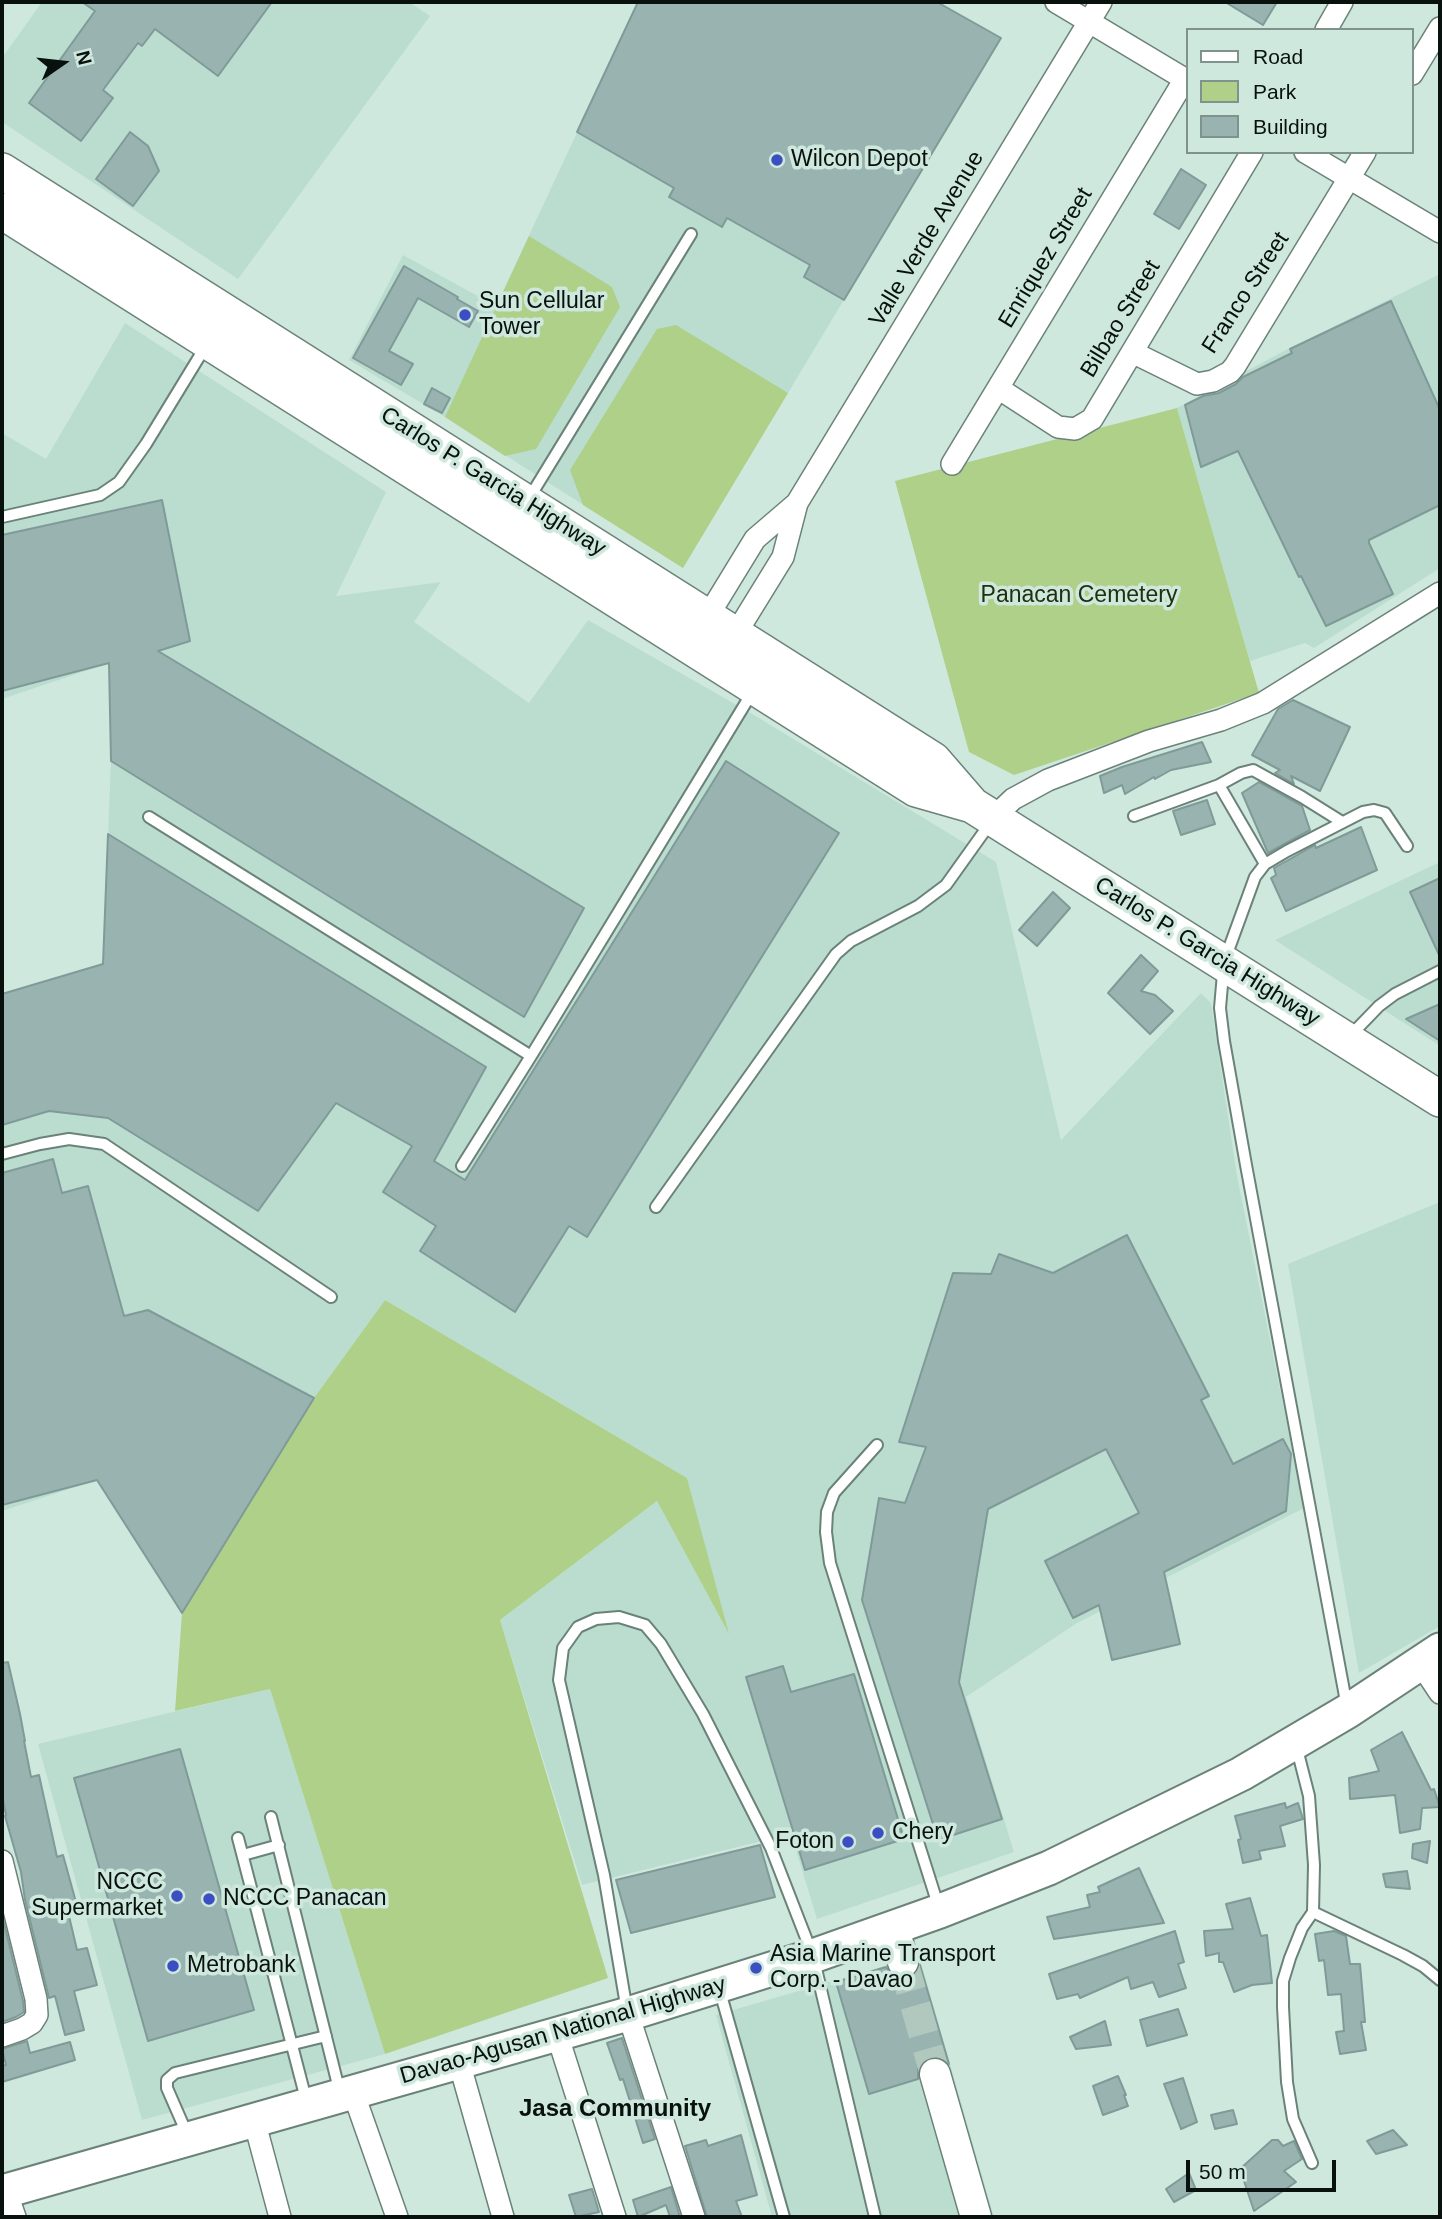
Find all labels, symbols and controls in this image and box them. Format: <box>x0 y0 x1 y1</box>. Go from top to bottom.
north arrow <box>28 28 98 98</box>
legend <box>1186 28 1414 154</box>
text: Road <box>1253 45 1303 68</box>
text: N <box>72 49 96 67</box>
text: Park <box>1253 80 1296 103</box>
text: Building <box>1253 115 1328 138</box>
place label: Wilcon Depot <box>791 146 928 174</box>
street label: Valle Verde Avenue <box>864 146 990 332</box>
marker: Wilcon Depot <box>769 152 785 168</box>
street label: Enriquez Street <box>993 183 1099 333</box>
street label: Franco Street <box>1196 227 1296 359</box>
street label: Bilbao Street <box>1075 255 1167 383</box>
place label: Sun Cellular Tower <box>479 288 604 342</box>
marker: Sun Cellular Tower <box>457 307 473 323</box>
street label: Carlos P. Garcia Highway <box>375 401 611 563</box>
park label: Panacan Cemetery <box>981 582 1177 610</box>
street label: Carlos P. Garcia Highway <box>1089 871 1325 1033</box>
place label: Chery <box>892 1819 953 1847</box>
marker: Chery <box>870 1825 886 1841</box>
place label: Foton <box>775 1828 834 1856</box>
marker: Foton <box>840 1834 856 1850</box>
place label: NCCC Supermarket <box>31 1869 163 1923</box>
place label: NCCC Panacan <box>223 1885 387 1913</box>
marker: NCCC Supermarket <box>169 1888 185 1904</box>
marker: NCCC Panacan <box>201 1891 217 1907</box>
place label: Asia Marine Transport Corp. - Davao <box>770 1941 995 1995</box>
place label: Metrobank <box>187 1952 296 1980</box>
marker: Metrobank <box>165 1958 181 1974</box>
marker: Asia Marine Transport Corp. - Davao <box>748 1960 764 1976</box>
street label: Davao-Agusan National Highway <box>397 1971 729 2091</box>
district label: Jasa Community <box>519 2095 711 2123</box>
scale bar <box>1190 2146 1340 2190</box>
text: 50 m <box>1199 2160 1246 2183</box>

